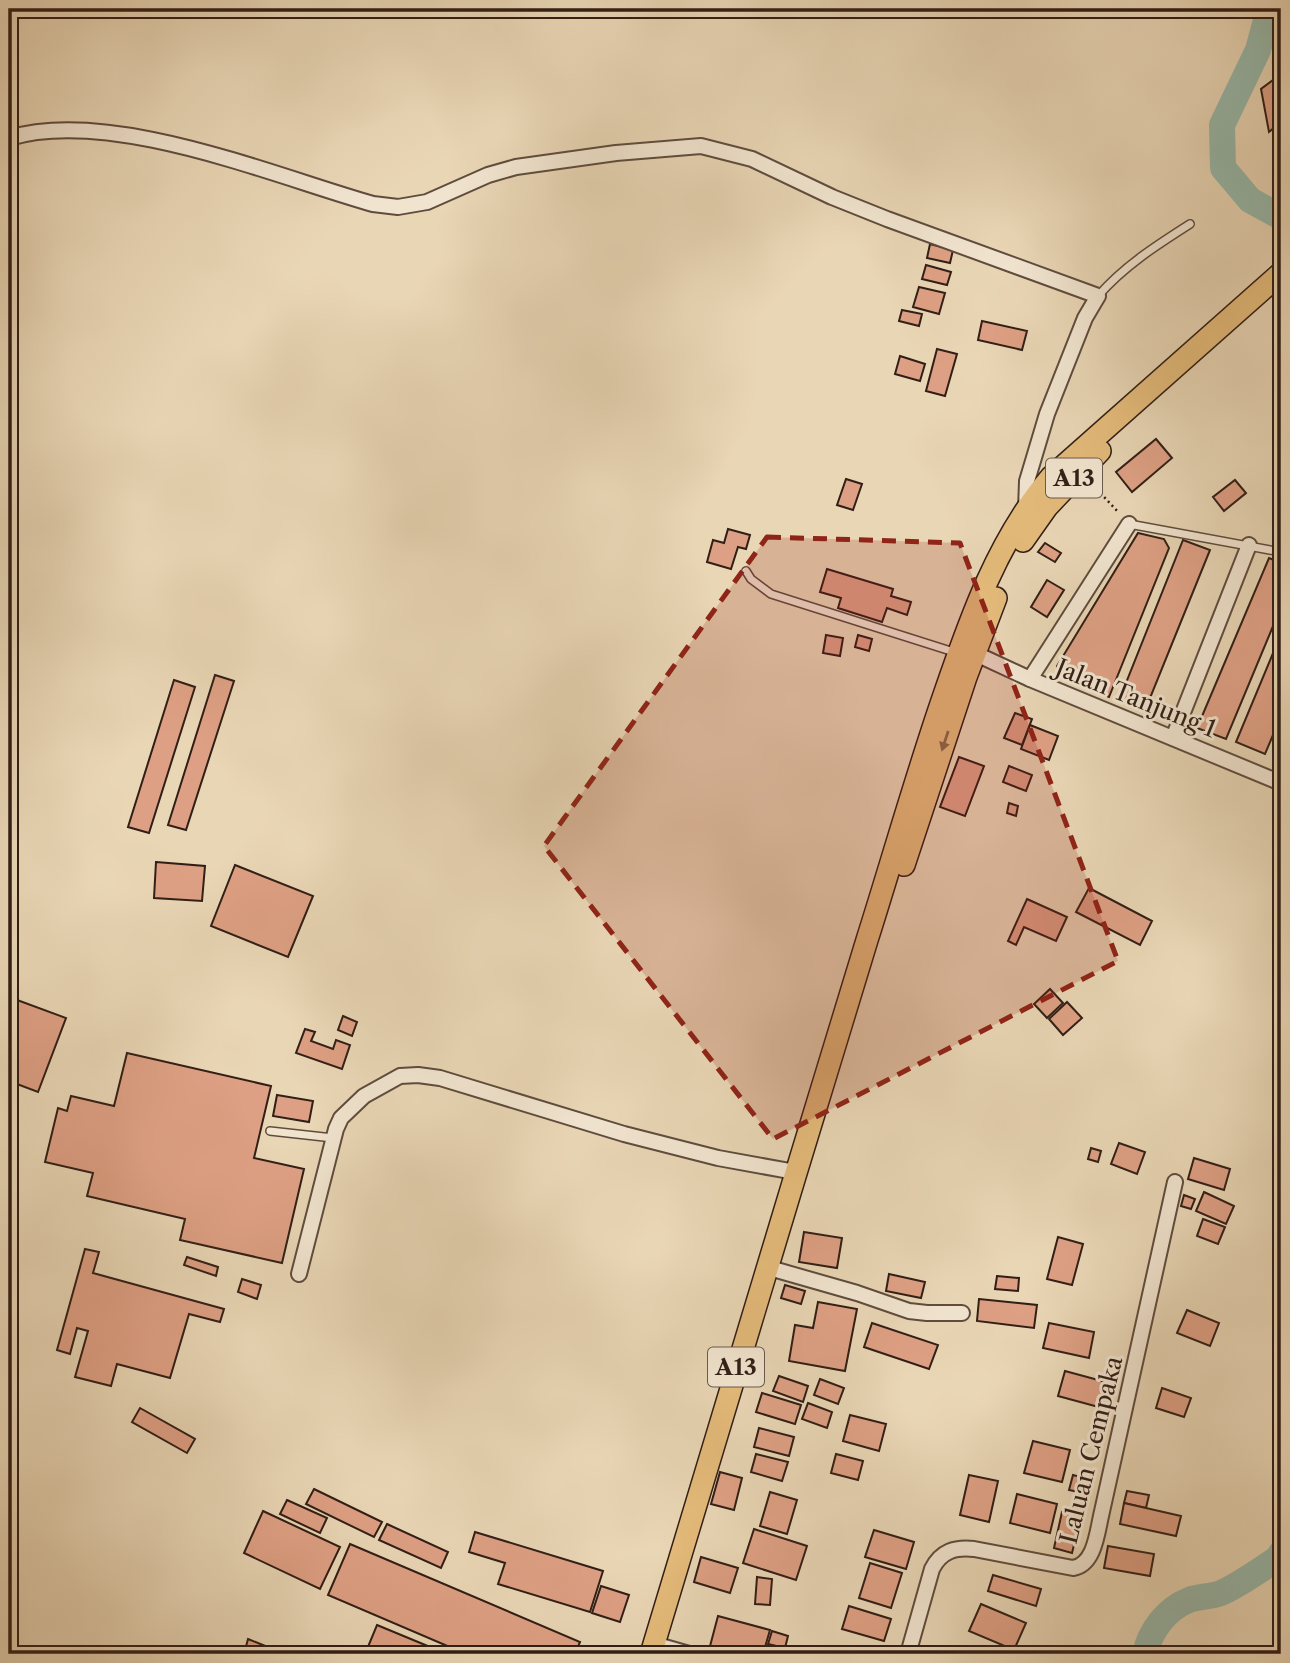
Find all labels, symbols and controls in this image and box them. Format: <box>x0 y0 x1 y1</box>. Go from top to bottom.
road number: A13 <box>1046 458 1102 498</box>
street label: Jalan Tanjung 1 <box>1048 651 1221 743</box>
one-way arrow <box>939 731 949 752</box>
road number: A13 <box>708 1348 764 1386</box>
street label: Laluan Cempaka <box>1054 1353 1128 1547</box>

